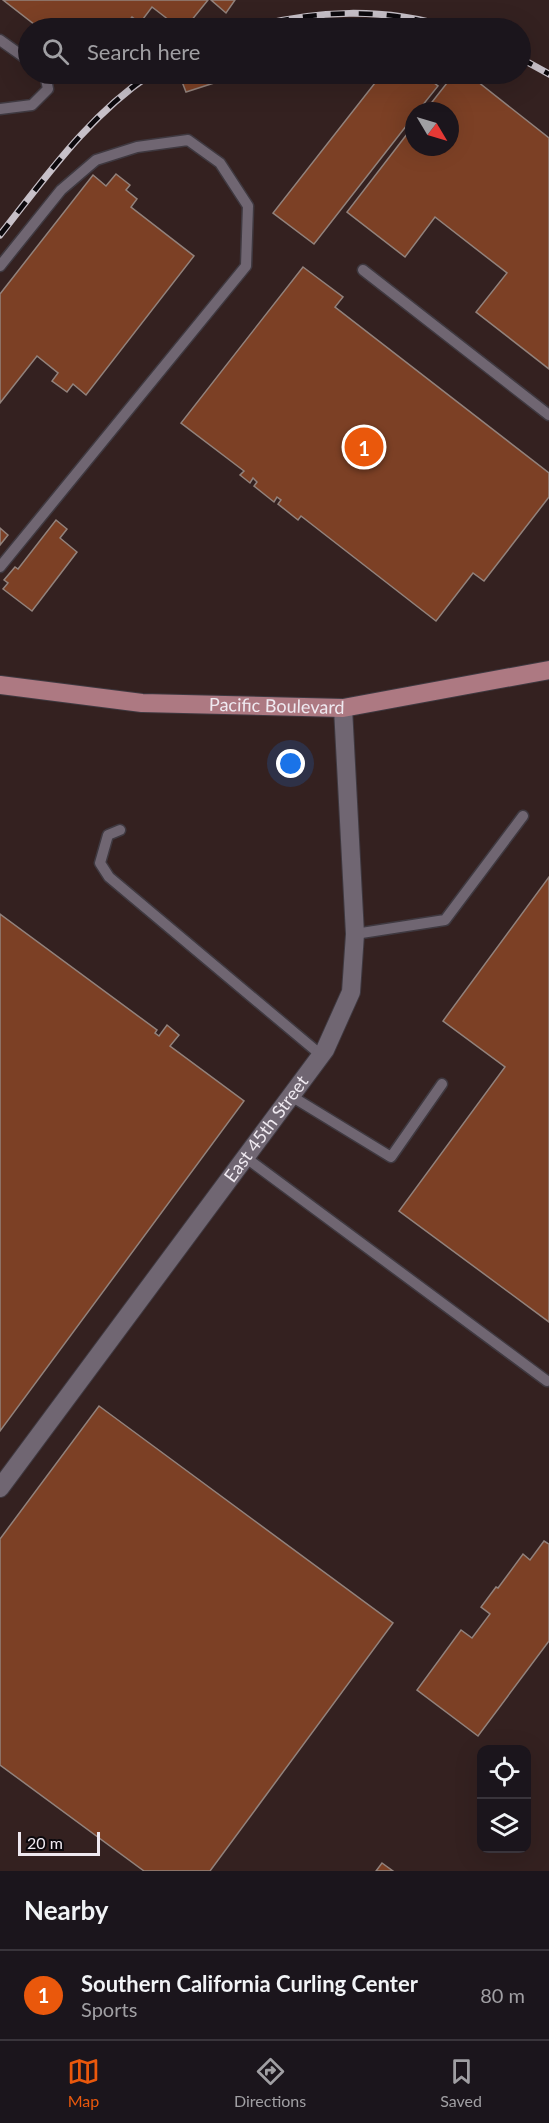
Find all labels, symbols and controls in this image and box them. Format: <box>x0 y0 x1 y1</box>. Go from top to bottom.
search box <box>18 18 531 84</box>
icon: search <box>39 35 72 68</box>
text: Search here <box>87 38 200 65</box>
north arrow <box>405 102 459 156</box>
pin: 1 <box>344 424 384 470</box>
street label: Pacific Boulevard <box>209 693 345 718</box>
your location <box>276 749 305 778</box>
street label: East 45th Street <box>219 1070 313 1186</box>
map controls <box>477 1745 531 1853</box>
button: locate <box>477 1745 531 1799</box>
button: layers <box>477 1799 531 1853</box>
scale bar <box>18 1829 100 1856</box>
text: 20 m <box>27 1833 63 1852</box>
text: Nearby <box>24 1894 109 1926</box>
text: Southern California Curling Center <box>81 1970 418 1997</box>
text: 1 <box>38 1983 49 2007</box>
text: 80 m <box>480 1983 525 2007</box>
text: Sports <box>81 1997 137 2021</box>
tab: Map <box>67 2055 100 2110</box>
tab: Directions <box>234 2055 306 2110</box>
tab: Saved <box>440 2055 482 2110</box>

